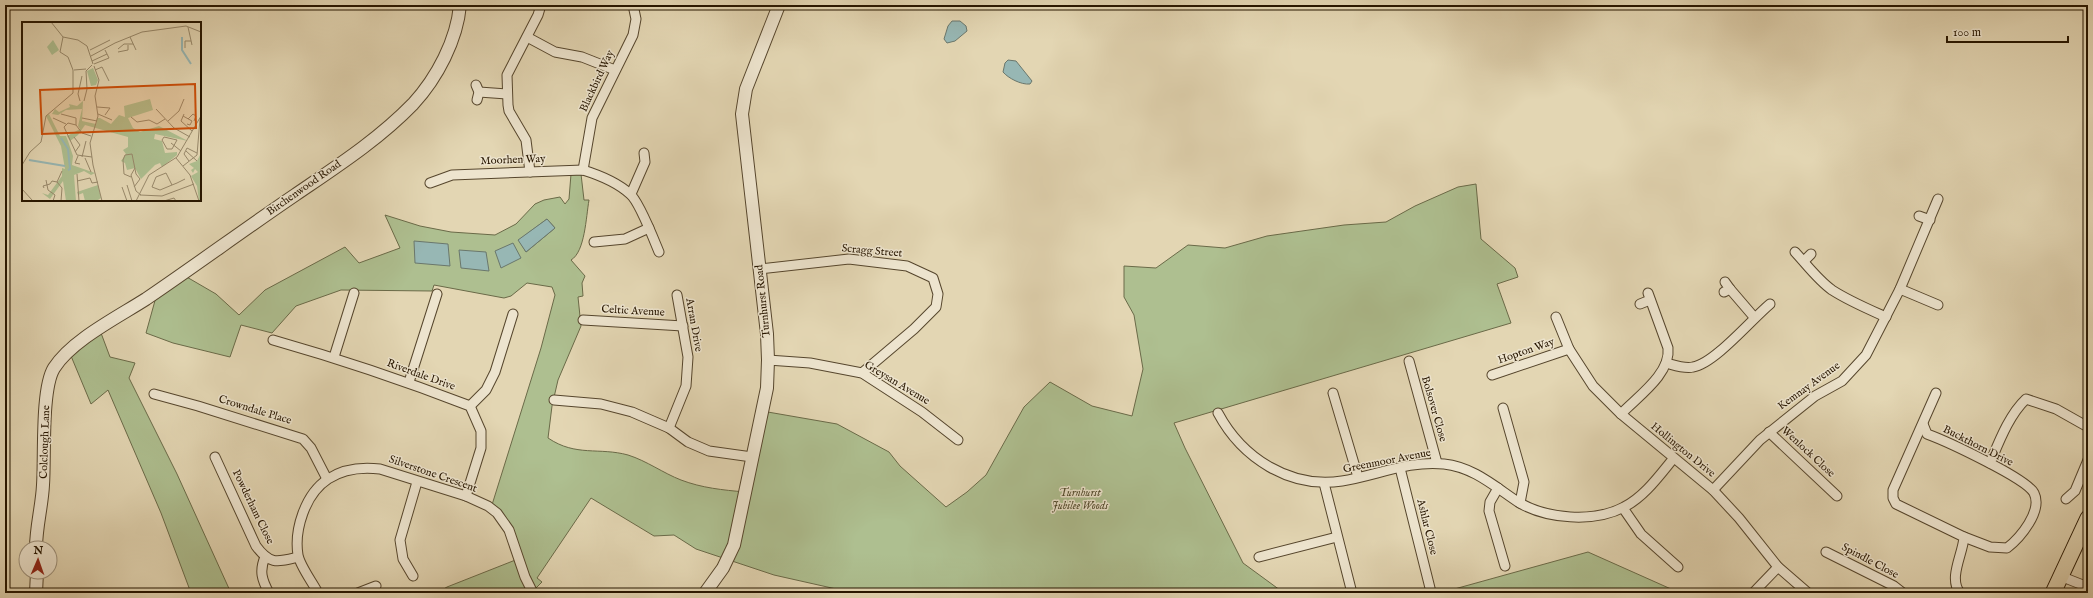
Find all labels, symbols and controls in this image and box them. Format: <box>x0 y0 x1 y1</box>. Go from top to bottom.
scale bar <box>1947 18 2068 44</box>
inset map <box>22 22 201 201</box>
text: 100 m <box>1953 25 1981 40</box>
street label: Blackbird Way <box>577 47 618 114</box>
street label: Moorhen Way <box>480 152 546 168</box>
street label: Birchenwood Road <box>264 157 344 219</box>
street label: Scragg Street <box>841 241 903 261</box>
street label: Turnhurst Road <box>752 264 774 338</box>
street label: Arran Drive <box>682 296 706 353</box>
street label: Celtic Avenue <box>601 302 665 320</box>
street label: Hopton Way <box>1496 335 1557 367</box>
street label: Riverdale Drive <box>385 356 457 394</box>
street label: Greysan Avenue <box>862 358 932 408</box>
street label: Kemnay Avenue <box>1775 359 1843 413</box>
street label: Bolsover Close <box>1418 374 1450 444</box>
street label: Crowndale Place <box>217 392 293 428</box>
street label: Colclough Lane <box>37 405 53 479</box>
street label: Hollington Drive <box>1648 420 1718 480</box>
street label: Buckthorn Drive <box>1941 422 2015 470</box>
street label: Wenlock Close <box>1778 424 1838 480</box>
street label: Greenmoor Avenue <box>1342 446 1432 476</box>
street label: Silverstone Crescent <box>387 452 479 496</box>
street label: Powderham Close <box>229 467 277 547</box>
park label: Turnhurst Jubilee Woods <box>1052 486 1109 513</box>
street label: Ashlar Close <box>1413 497 1441 556</box>
north arrow <box>18 540 58 580</box>
street label: Spindle Close <box>1839 540 1901 582</box>
text: N <box>32 544 44 558</box>

